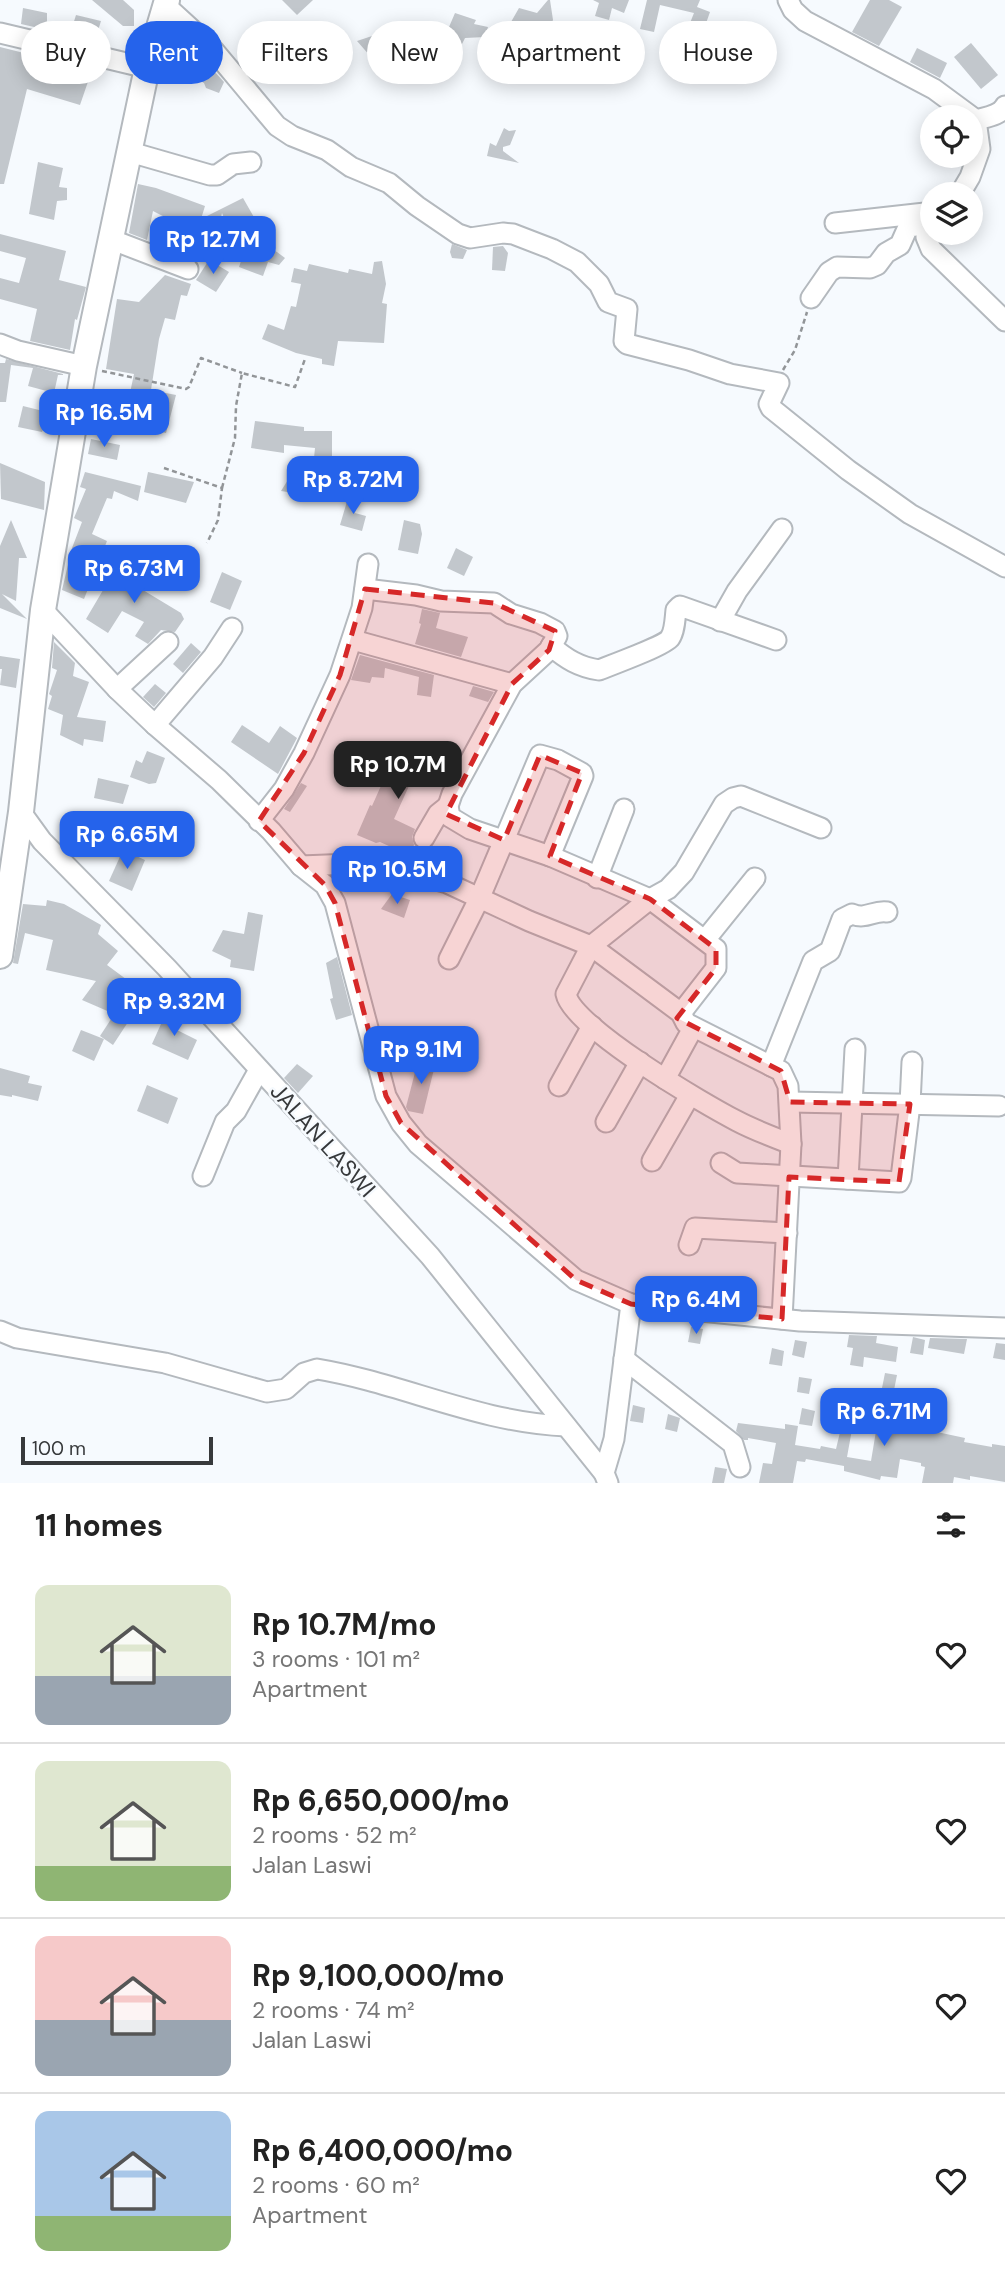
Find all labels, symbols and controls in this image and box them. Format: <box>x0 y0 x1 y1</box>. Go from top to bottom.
chip: Buy <box>21 21 111 84</box>
chip: Rent <box>125 21 223 84</box>
chip: Filters <box>237 21 353 84</box>
chip: New <box>367 21 463 84</box>
chip: Apartment <box>477 21 645 84</box>
chip: House <box>659 21 777 84</box>
map controls <box>920 105 983 245</box>
button: locate <box>920 105 983 168</box>
button: layers <box>920 182 983 245</box>
pin: Rp 12.7M <box>141 216 285 276</box>
text: Rp 12.7M <box>166 224 260 254</box>
pin: Rp 16.5M <box>32 390 176 449</box>
text: Rp 16.5M <box>55 397 153 427</box>
pin: Rp 8.72M <box>281 456 425 516</box>
text: Rp 8.72M <box>303 464 403 494</box>
pin: Rp 6.73M <box>62 546 206 605</box>
text: Rp 6.73M <box>84 553 184 583</box>
pin: Rp 10.7M <box>326 742 470 801</box>
text: Rp 10.7M <box>350 749 446 779</box>
pin: Rp 6.65M <box>55 812 199 871</box>
text: Rp 6.65M <box>76 819 178 849</box>
pin: Rp 10.5M <box>325 846 469 906</box>
text: Rp 10.5M <box>347 854 447 884</box>
pin: Rp 9.32M <box>102 978 246 1038</box>
text: Rp 9.32M <box>123 986 225 1016</box>
pin: Rp 9.1M <box>356 1026 486 1086</box>
text: Rp 9.1M <box>380 1034 462 1064</box>
street label: JALAN LASWI <box>264 1077 382 1203</box>
pin: Rp 6.4M <box>631 1276 761 1336</box>
text: Rp 6.4M <box>651 1284 741 1314</box>
pin: Rp 6.71M <box>812 1388 956 1448</box>
text: Rp 6.71M <box>836 1396 932 1426</box>
scale bar <box>21 1434 214 1466</box>
text: 100 m <box>32 1436 86 1461</box>
text: 11 homes <box>35 1506 163 1545</box>
icon: filters <box>932 1506 970 1544</box>
text: Rp 10.7M/mo <box>252 1605 437 1644</box>
icon: home <box>91 1613 175 1697</box>
icon: heart <box>932 1636 970 1674</box>
text: 3 rooms · 101 m² <box>252 1644 420 1674</box>
text: Apartment <box>252 1674 367 1704</box>
text: Rp 6,650,000/mo <box>252 1781 510 1820</box>
icon: home <box>91 1789 175 1873</box>
icon: heart <box>932 1812 970 1850</box>
text: 2 rooms · 52 m² <box>252 1820 417 1850</box>
text: Jalan Laswi <box>252 1850 372 1880</box>
text: Rp 9,100,000/mo <box>252 1956 505 1995</box>
icon: home <box>91 1964 175 2048</box>
icon: heart <box>932 1987 970 2025</box>
text: 2 rooms · 74 m² <box>252 1995 415 2025</box>
text: Jalan Laswi <box>252 2025 372 2055</box>
text: Rp 6,400,000/mo <box>252 2131 513 2170</box>
icon: home <box>91 2139 175 2223</box>
icon: heart <box>932 2162 970 2200</box>
text: 2 rooms · 60 m² <box>252 2170 420 2200</box>
text: Apartment <box>252 2200 367 2230</box>

